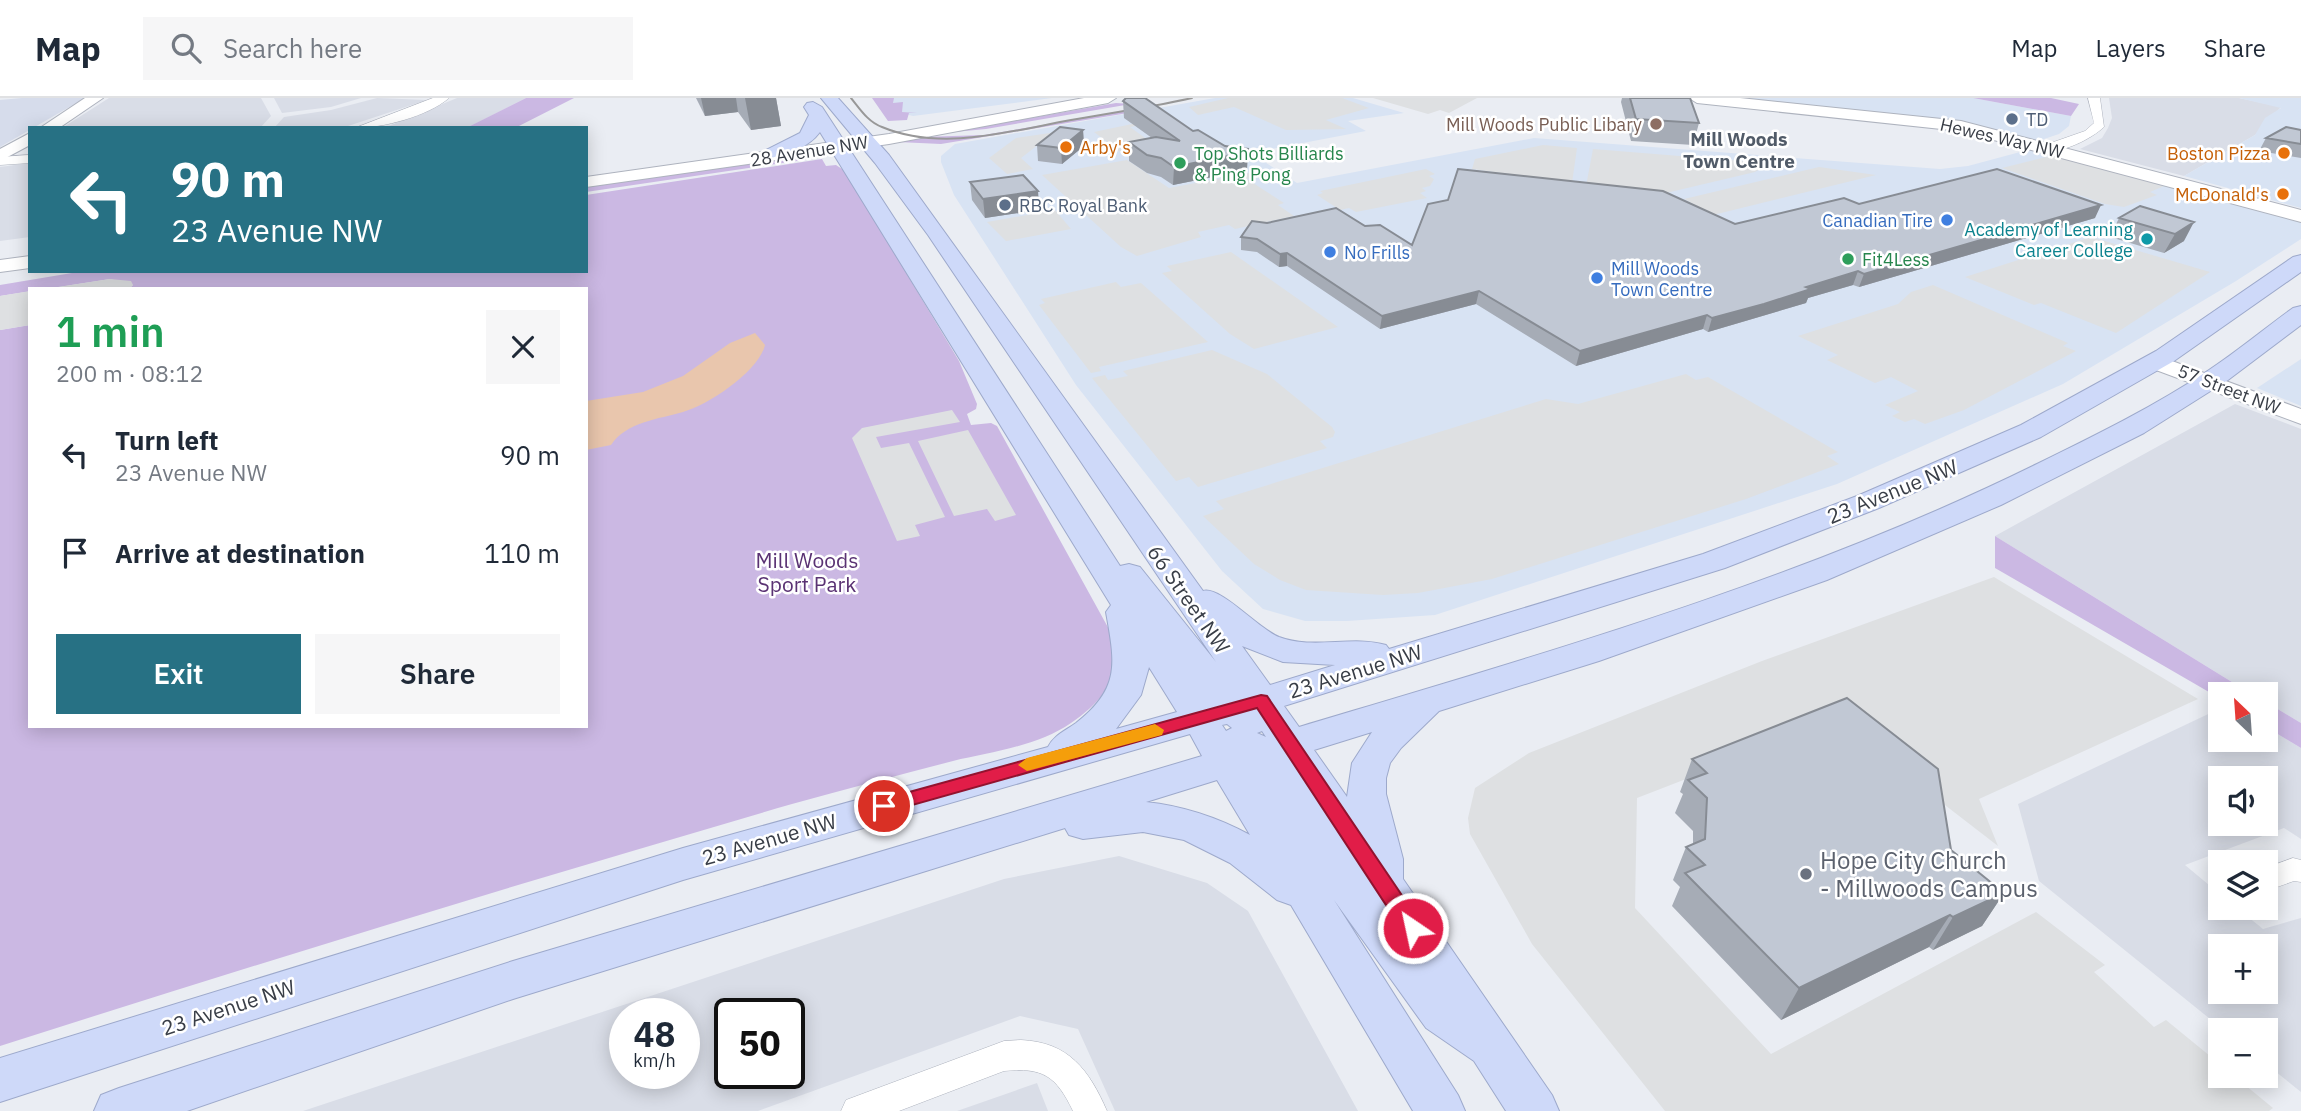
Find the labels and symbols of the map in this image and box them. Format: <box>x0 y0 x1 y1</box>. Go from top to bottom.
place label: TD <box>2026 108 2048 131</box>
marker: TD <box>2004 111 2020 127</box>
place label: Mill Woods Public Libary <box>1446 113 1642 136</box>
street label: Hewes Way NW <box>1938 113 2066 163</box>
marker: Mill Woods Public Libary <box>1648 116 1664 132</box>
district label: Mill Woods Town Centre <box>1683 127 1795 173</box>
street label: 28 Avenue NW <box>748 130 870 172</box>
place label: Arby's <box>1080 136 1131 159</box>
marker: Arby's <box>1058 139 1074 155</box>
place label: Top Shots Billiards & Ping Pong <box>1194 142 1344 186</box>
place label: Boston Pizza <box>2167 142 2270 165</box>
marker: Boston Pizza <box>2276 145 2292 161</box>
marker: Top Shots Billiards & Ping Pong <box>1172 155 1188 171</box>
place label: McDonald's <box>2175 183 2269 206</box>
marker: McDonald's <box>2275 186 2291 202</box>
place label: RBC Royal Bank <box>1019 194 1148 217</box>
marker: RBC Royal Bank <box>997 197 1013 213</box>
place label: Canadian Tire <box>1822 209 1933 232</box>
marker: Canadian Tire <box>1939 212 1955 228</box>
place label: Academy of Learning Career College <box>1964 218 2133 262</box>
marker: Academy of Learning Career College <box>2139 231 2155 247</box>
place label: No Frills <box>1344 241 1410 264</box>
marker: No Frills <box>1322 244 1338 260</box>
place label: Fit4Less <box>1862 248 1930 271</box>
marker: Fit4Less <box>1840 251 1856 267</box>
place label: Mill Woods Town Centre <box>1611 257 1713 301</box>
marker: Mill Woods Town Centre <box>1589 270 1605 286</box>
street label: 57 Street NW <box>2174 359 2284 419</box>
street label: 23 Avenue NW <box>1822 452 1962 530</box>
street label: 66 Street NW <box>1141 539 1237 659</box>
park label: Mill Woods Sport Park <box>756 546 858 598</box>
street label: 23 Avenue NW <box>1285 637 1426 705</box>
north arrow <box>2208 682 2278 752</box>
pin <box>854 776 914 836</box>
street label: 23 Avenue NW <box>698 806 840 872</box>
place label: Hope City Church - Millwoods Campus <box>1820 844 2038 904</box>
marker: Hope City Church - Millwoods Campus <box>1798 866 1814 882</box>
position arrow <box>1376 891 1450 965</box>
street label: 23 Avenue NW <box>158 972 299 1042</box>
speed limit sign: 50 <box>714 998 805 1089</box>

